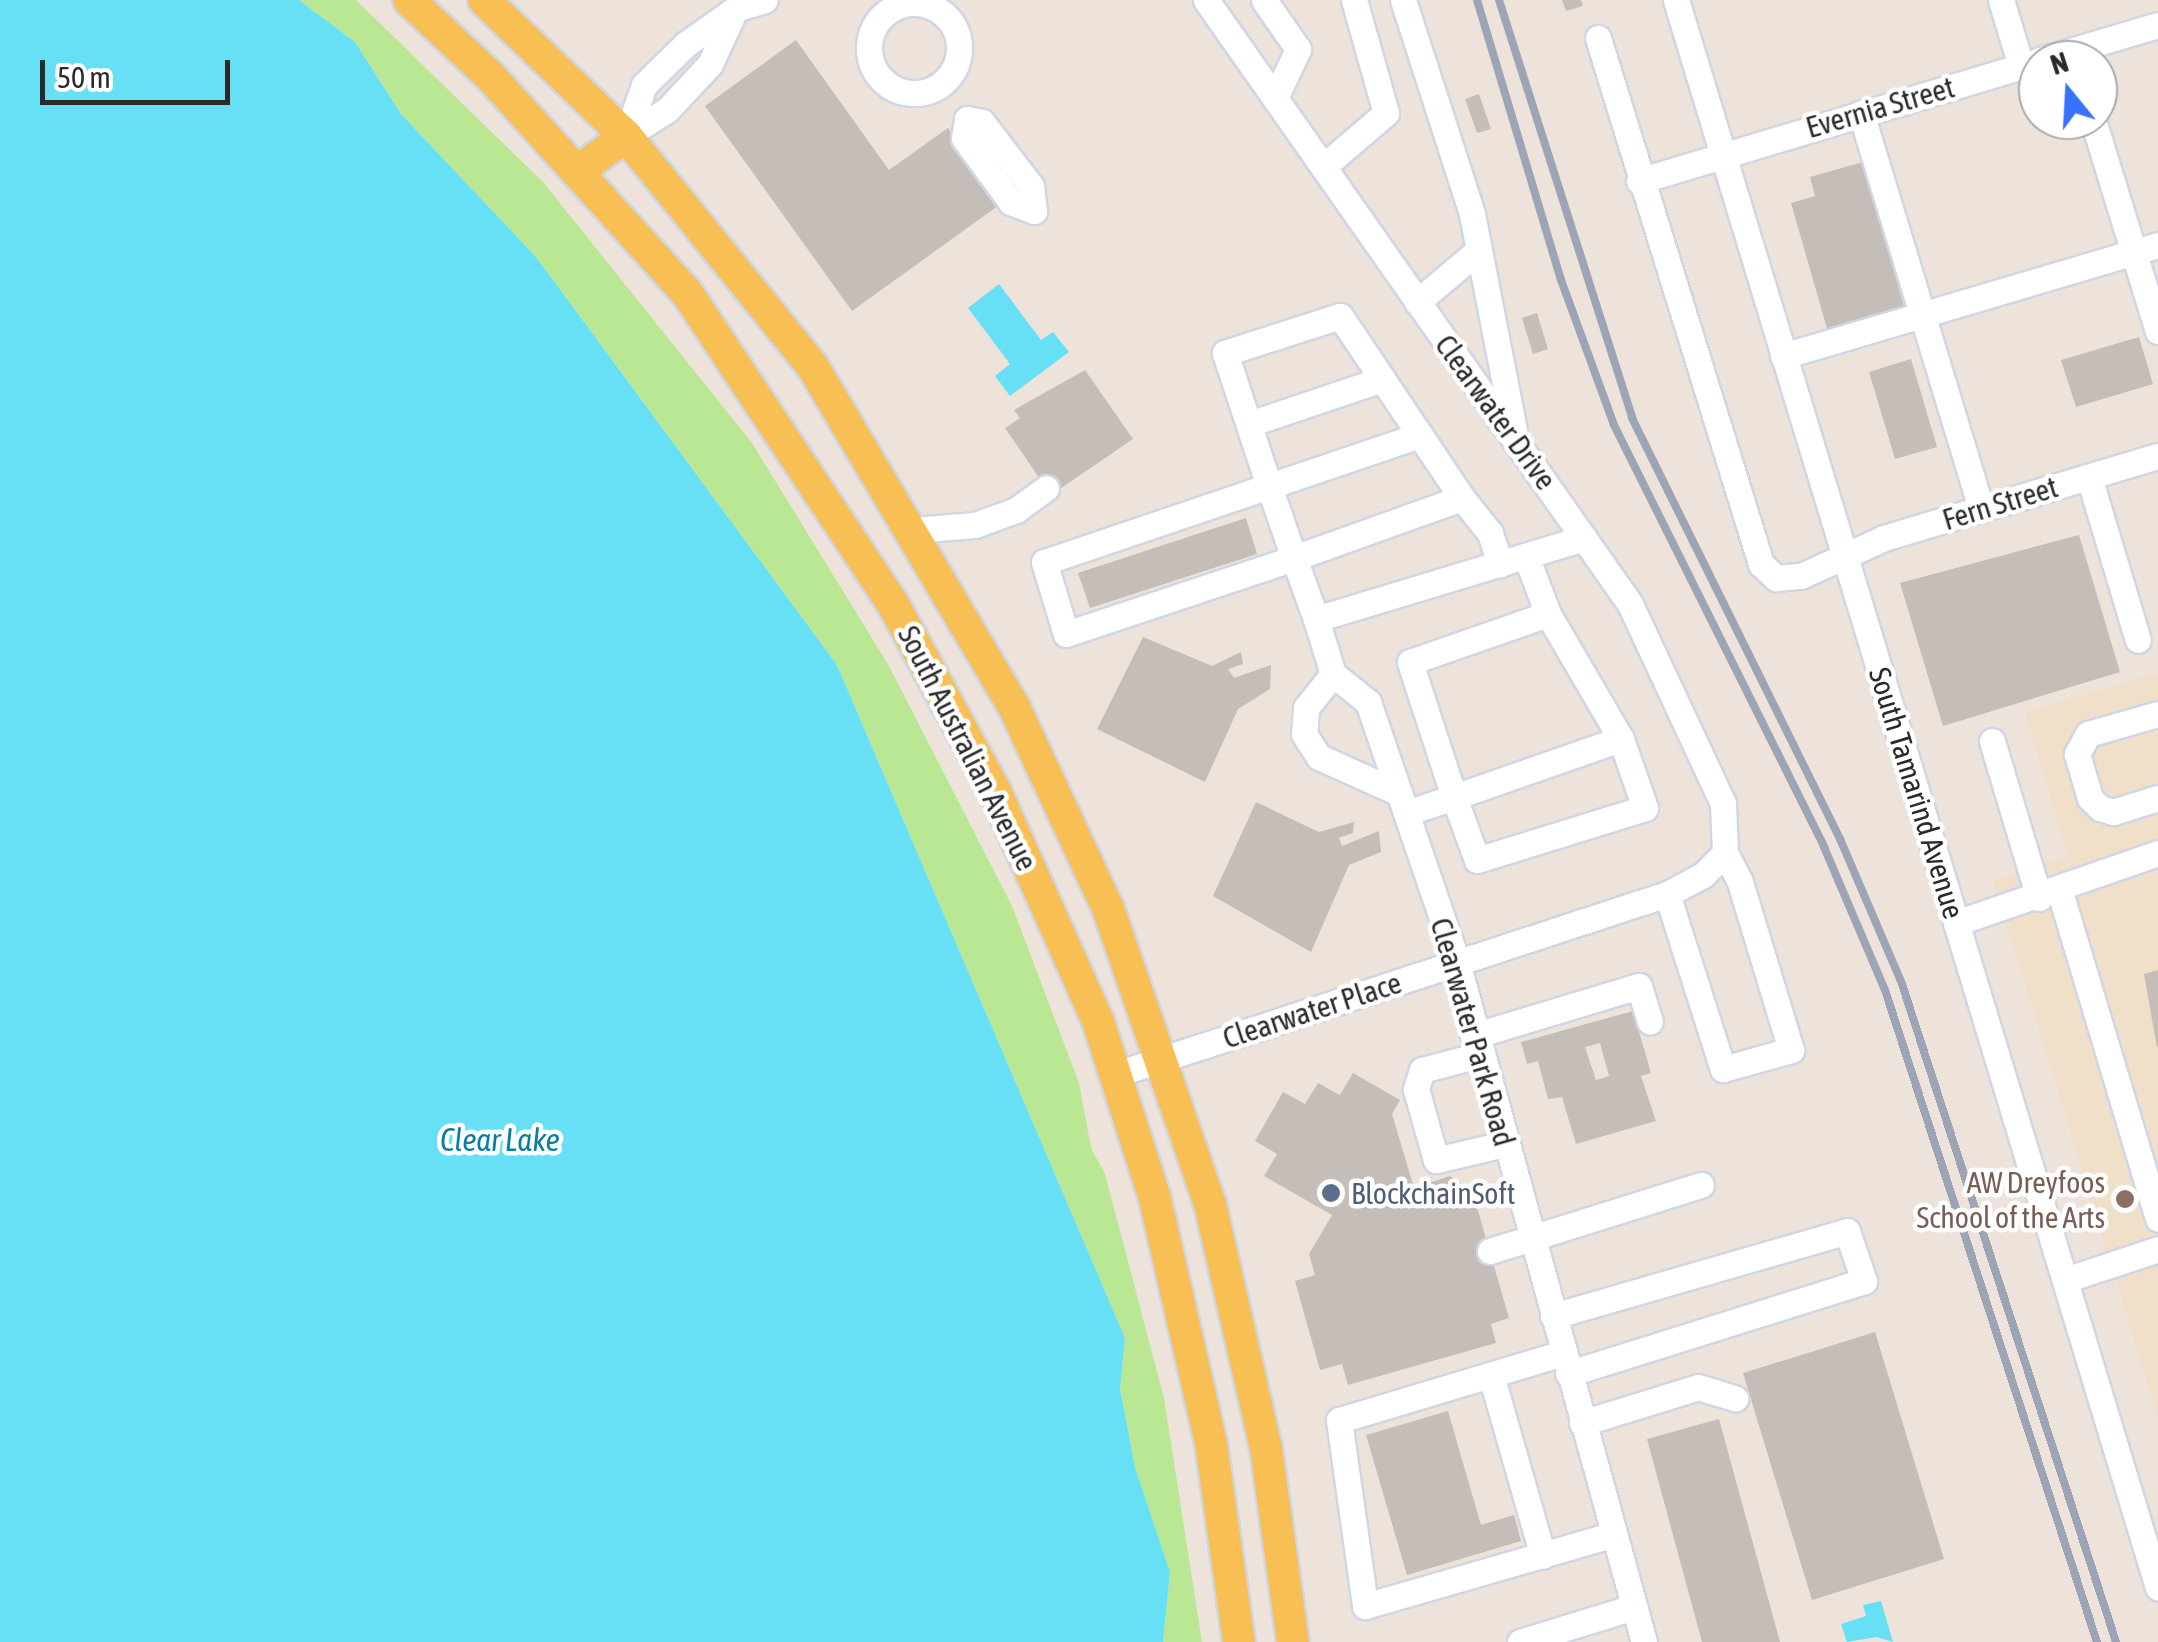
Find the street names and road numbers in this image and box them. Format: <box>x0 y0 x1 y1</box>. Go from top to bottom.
street label: Evernia Street <box>1802 69 1958 145</box>
street label: Clearwater Drive <box>1428 328 1564 496</box>
street label: Fern Street <box>1938 468 2062 538</box>
street label: South Australian Avenue <box>891 620 1045 876</box>
street label: South Tamarind Avenue <box>1862 663 1972 923</box>
street label: Clearwater Park Road <box>1423 914 1523 1150</box>
street label: Clearwater Place <box>1218 964 1406 1056</box>

